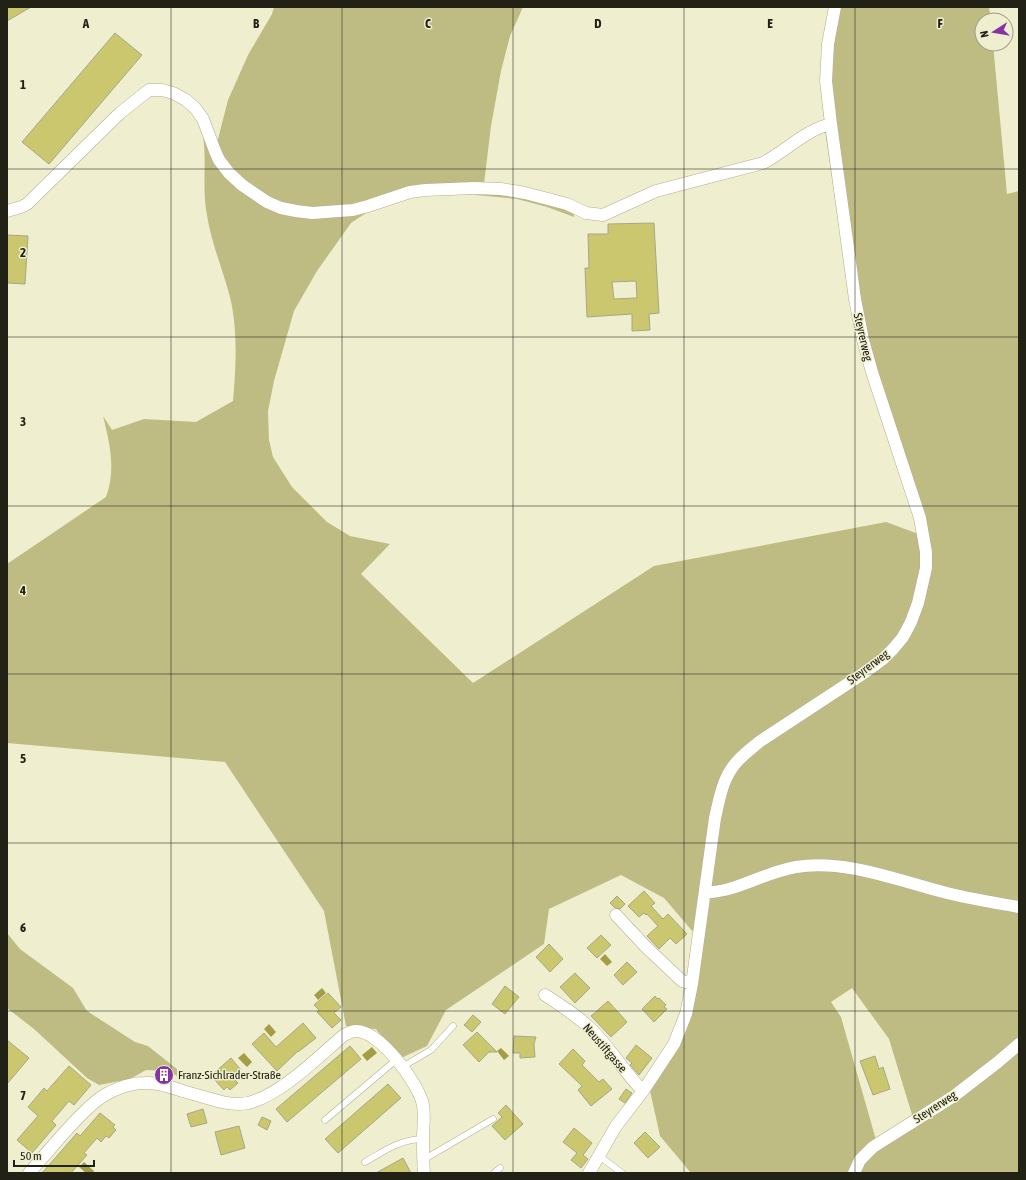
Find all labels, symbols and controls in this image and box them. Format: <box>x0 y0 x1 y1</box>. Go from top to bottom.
north arrow <box>974 12 1014 52</box>
text: A <box>82 16 90 31</box>
text: B <box>253 16 260 31</box>
text: C <box>425 16 431 31</box>
text: D <box>594 16 602 31</box>
text: E <box>767 16 773 31</box>
text: F <box>937 16 943 31</box>
text: N <box>978 30 991 39</box>
text: 1 <box>20 77 26 92</box>
text: 2 <box>20 245 26 260</box>
street label: Steyrerweg <box>851 312 875 363</box>
text: 3 <box>20 414 26 429</box>
text: 4 <box>19 583 26 598</box>
street label: Steyrerweg <box>844 646 892 687</box>
text: 5 <box>20 751 26 766</box>
text: 6 <box>20 920 26 935</box>
street label: Neustiftgasse <box>580 1021 630 1075</box>
building icon: Franz-Sichlrader-Straße <box>153 1064 175 1086</box>
place label: Franz-Sichlrader-Straße <box>178 1068 281 1082</box>
street label: Steyrerweg <box>911 1087 960 1126</box>
text: 7 <box>20 1088 26 1103</box>
scale bar <box>14 1142 94 1168</box>
text: 50 m <box>20 1149 42 1163</box>

